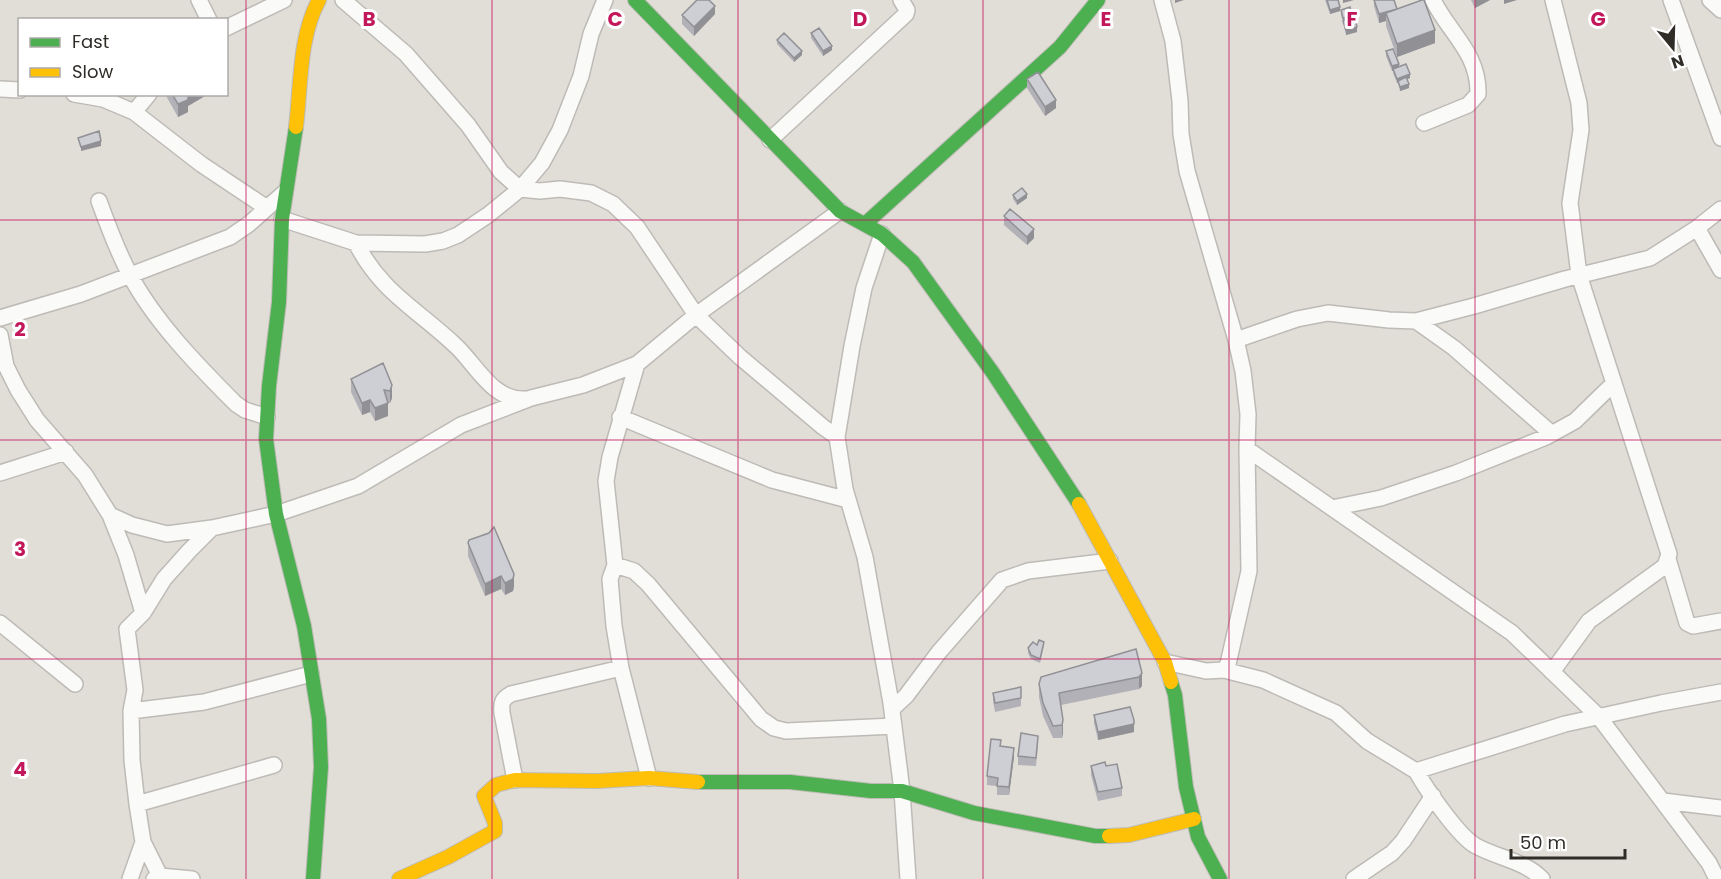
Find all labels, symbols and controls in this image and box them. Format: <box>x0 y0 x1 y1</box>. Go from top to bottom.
text: B <box>362 5 376 33</box>
text: C <box>607 5 623 33</box>
text: D <box>853 5 867 33</box>
text: E <box>1101 5 1111 33</box>
text: F <box>1347 5 1358 33</box>
text: G <box>1590 5 1606 33</box>
legend <box>18 18 228 96</box>
north arrow <box>1643 18 1703 78</box>
text: Fast <box>72 29 109 54</box>
text: N <box>1668 49 1687 75</box>
text: Slow <box>72 59 114 84</box>
text: 2 <box>14 315 26 343</box>
text: 3 <box>14 535 26 563</box>
text: 4 <box>13 755 27 783</box>
scale bar <box>1511 822 1625 860</box>
text: 50 m <box>1520 830 1566 855</box>

